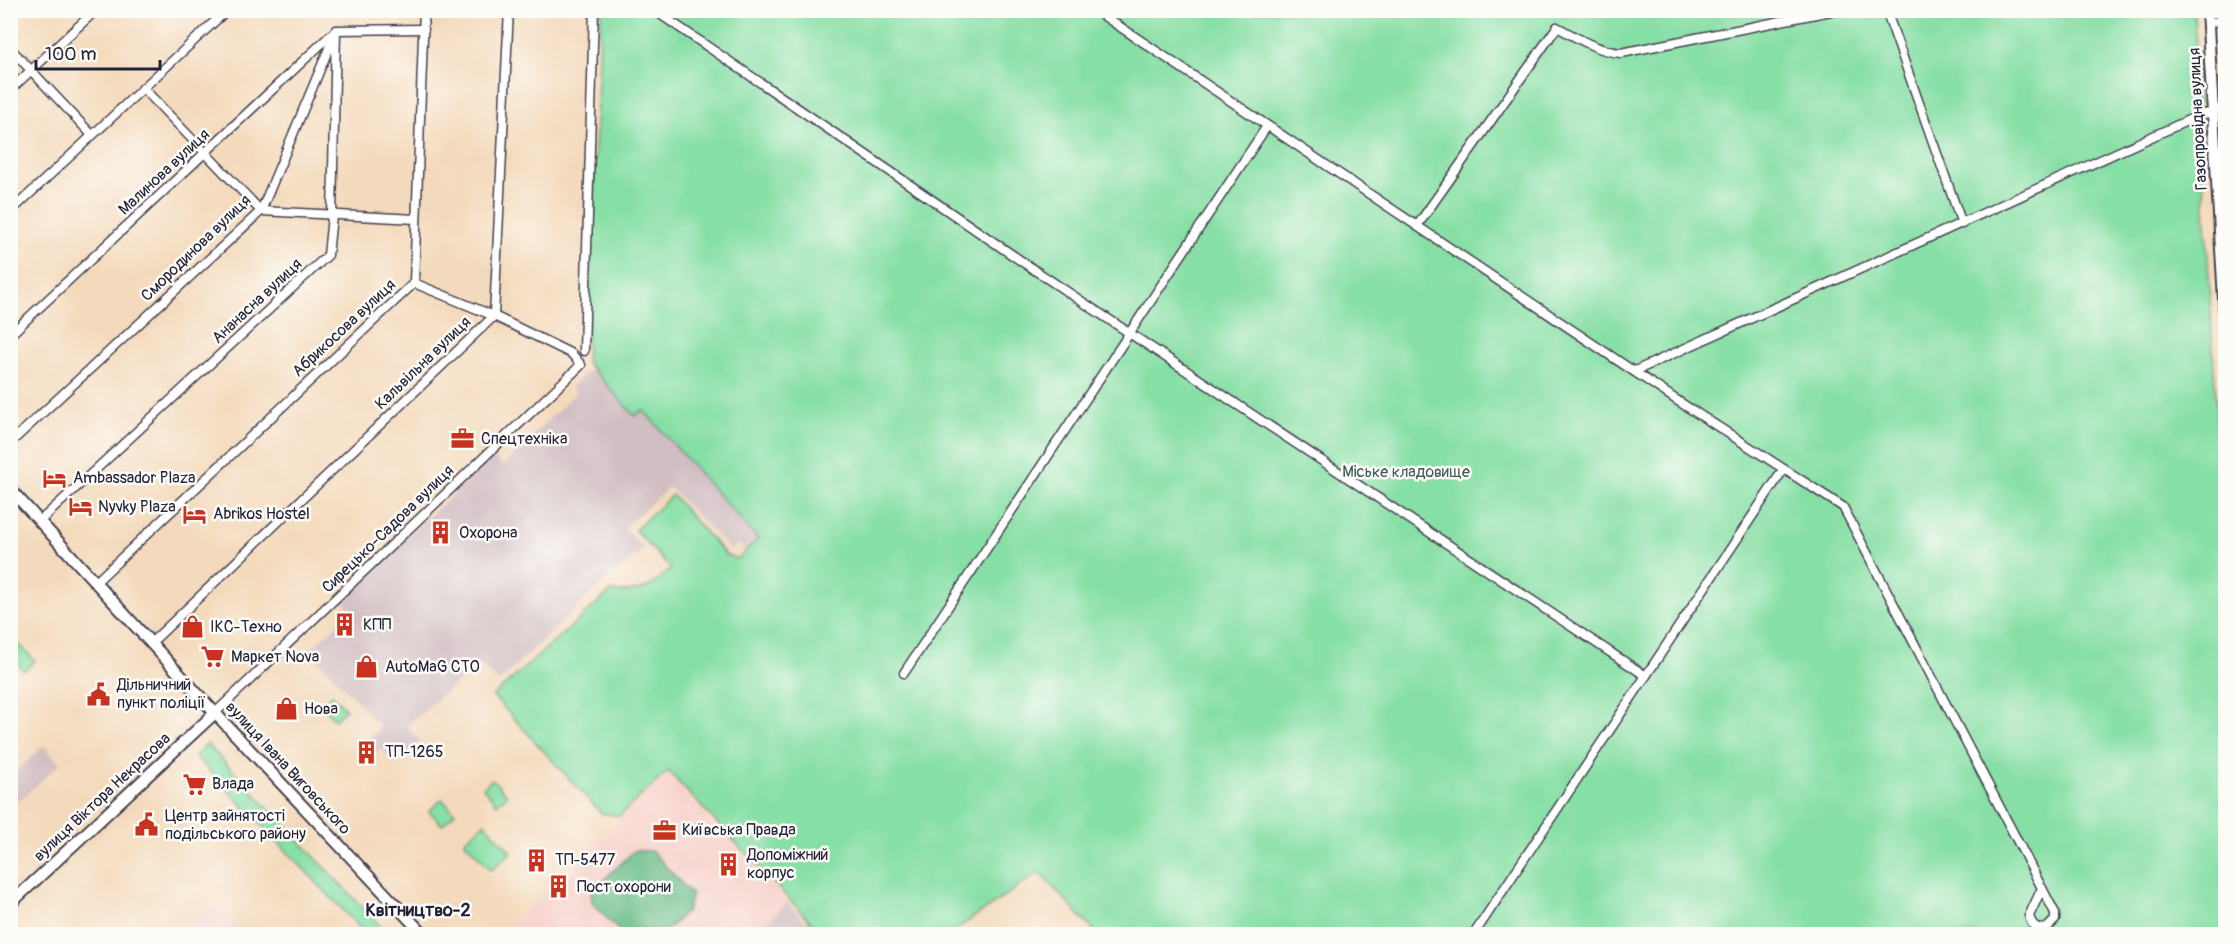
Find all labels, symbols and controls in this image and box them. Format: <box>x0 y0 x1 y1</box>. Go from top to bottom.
scale bar <box>36 33 160 71</box>
text: 100 m <box>45 43 97 66</box>
street label: Газопровідна вулиця <box>2184 47 2212 191</box>
street label: Малинова вулиця <box>114 125 214 219</box>
street label: Смородинова вулиця <box>137 190 255 306</box>
street label: Ананасна вулиця <box>208 254 306 348</box>
street label: Абрикосова вулиця <box>288 275 400 381</box>
street label: Кальвільна вулиця <box>371 312 475 414</box>
office icon: Спецтехніка <box>450 426 476 452</box>
place label: Спецтехніка <box>481 429 567 449</box>
street label: Сирецько-Садова вулиця <box>318 461 458 597</box>
park label: Міське кладовище <box>1342 462 1470 482</box>
hotel icon: Ambassador Plaza <box>42 465 68 491</box>
place label: Ambassador Plaza <box>73 468 195 488</box>
hotel icon: Nyvky Plaza <box>67 494 93 520</box>
place label: Nyvky Plaza <box>98 497 176 517</box>
hotel icon: Abrikos Hostel <box>182 501 208 527</box>
place label: Abrikos Hostel <box>213 504 310 524</box>
building icon: Охорона <box>428 520 454 546</box>
place label: Охорона <box>459 523 517 543</box>
building icon: КПП <box>332 612 358 638</box>
shop icon: ІКС-Техно <box>179 614 205 640</box>
place label: КПП <box>363 615 392 635</box>
place label: ІКС-Техно <box>210 617 282 637</box>
supermarket icon: Маркет Nova <box>200 644 226 670</box>
place label: Маркет Nova <box>231 647 319 667</box>
shop icon: AutoMaG СТО <box>354 654 380 680</box>
place label: AutoMaG СТО <box>385 657 480 677</box>
place label: Дільничний пункт поліції <box>116 675 206 713</box>
public building icon: Дільничний пункт поліції <box>86 681 112 707</box>
shop icon: Нова <box>273 696 299 722</box>
street label: вулиця Івана Виговського <box>221 697 355 839</box>
place label: Нова <box>304 699 338 719</box>
street label: вулиця Віктора Некрасова <box>29 728 175 866</box>
building icon: ТП-1265 <box>354 739 380 765</box>
place label: ТП-1265 <box>385 742 443 762</box>
supermarket icon: Влада <box>181 771 207 797</box>
place label: Влада <box>212 774 254 794</box>
place label: Центр зайнятості подільського району <box>165 806 306 844</box>
public building icon: Центр зайнятості подільського району <box>134 812 160 838</box>
office icon: Київська Правда <box>651 817 677 843</box>
place label: Київська Правда <box>682 820 796 840</box>
place label: Допоміжний корпус <box>746 845 828 883</box>
building icon: ТП-5477 <box>524 847 550 873</box>
place label: ТП-5477 <box>555 850 616 870</box>
building icon: Допоміжний корпус <box>716 851 742 877</box>
building icon: Пост охорони <box>546 874 572 900</box>
place label: Пост охорони <box>577 877 671 897</box>
district label: Квітництво-2 <box>366 899 470 922</box>

